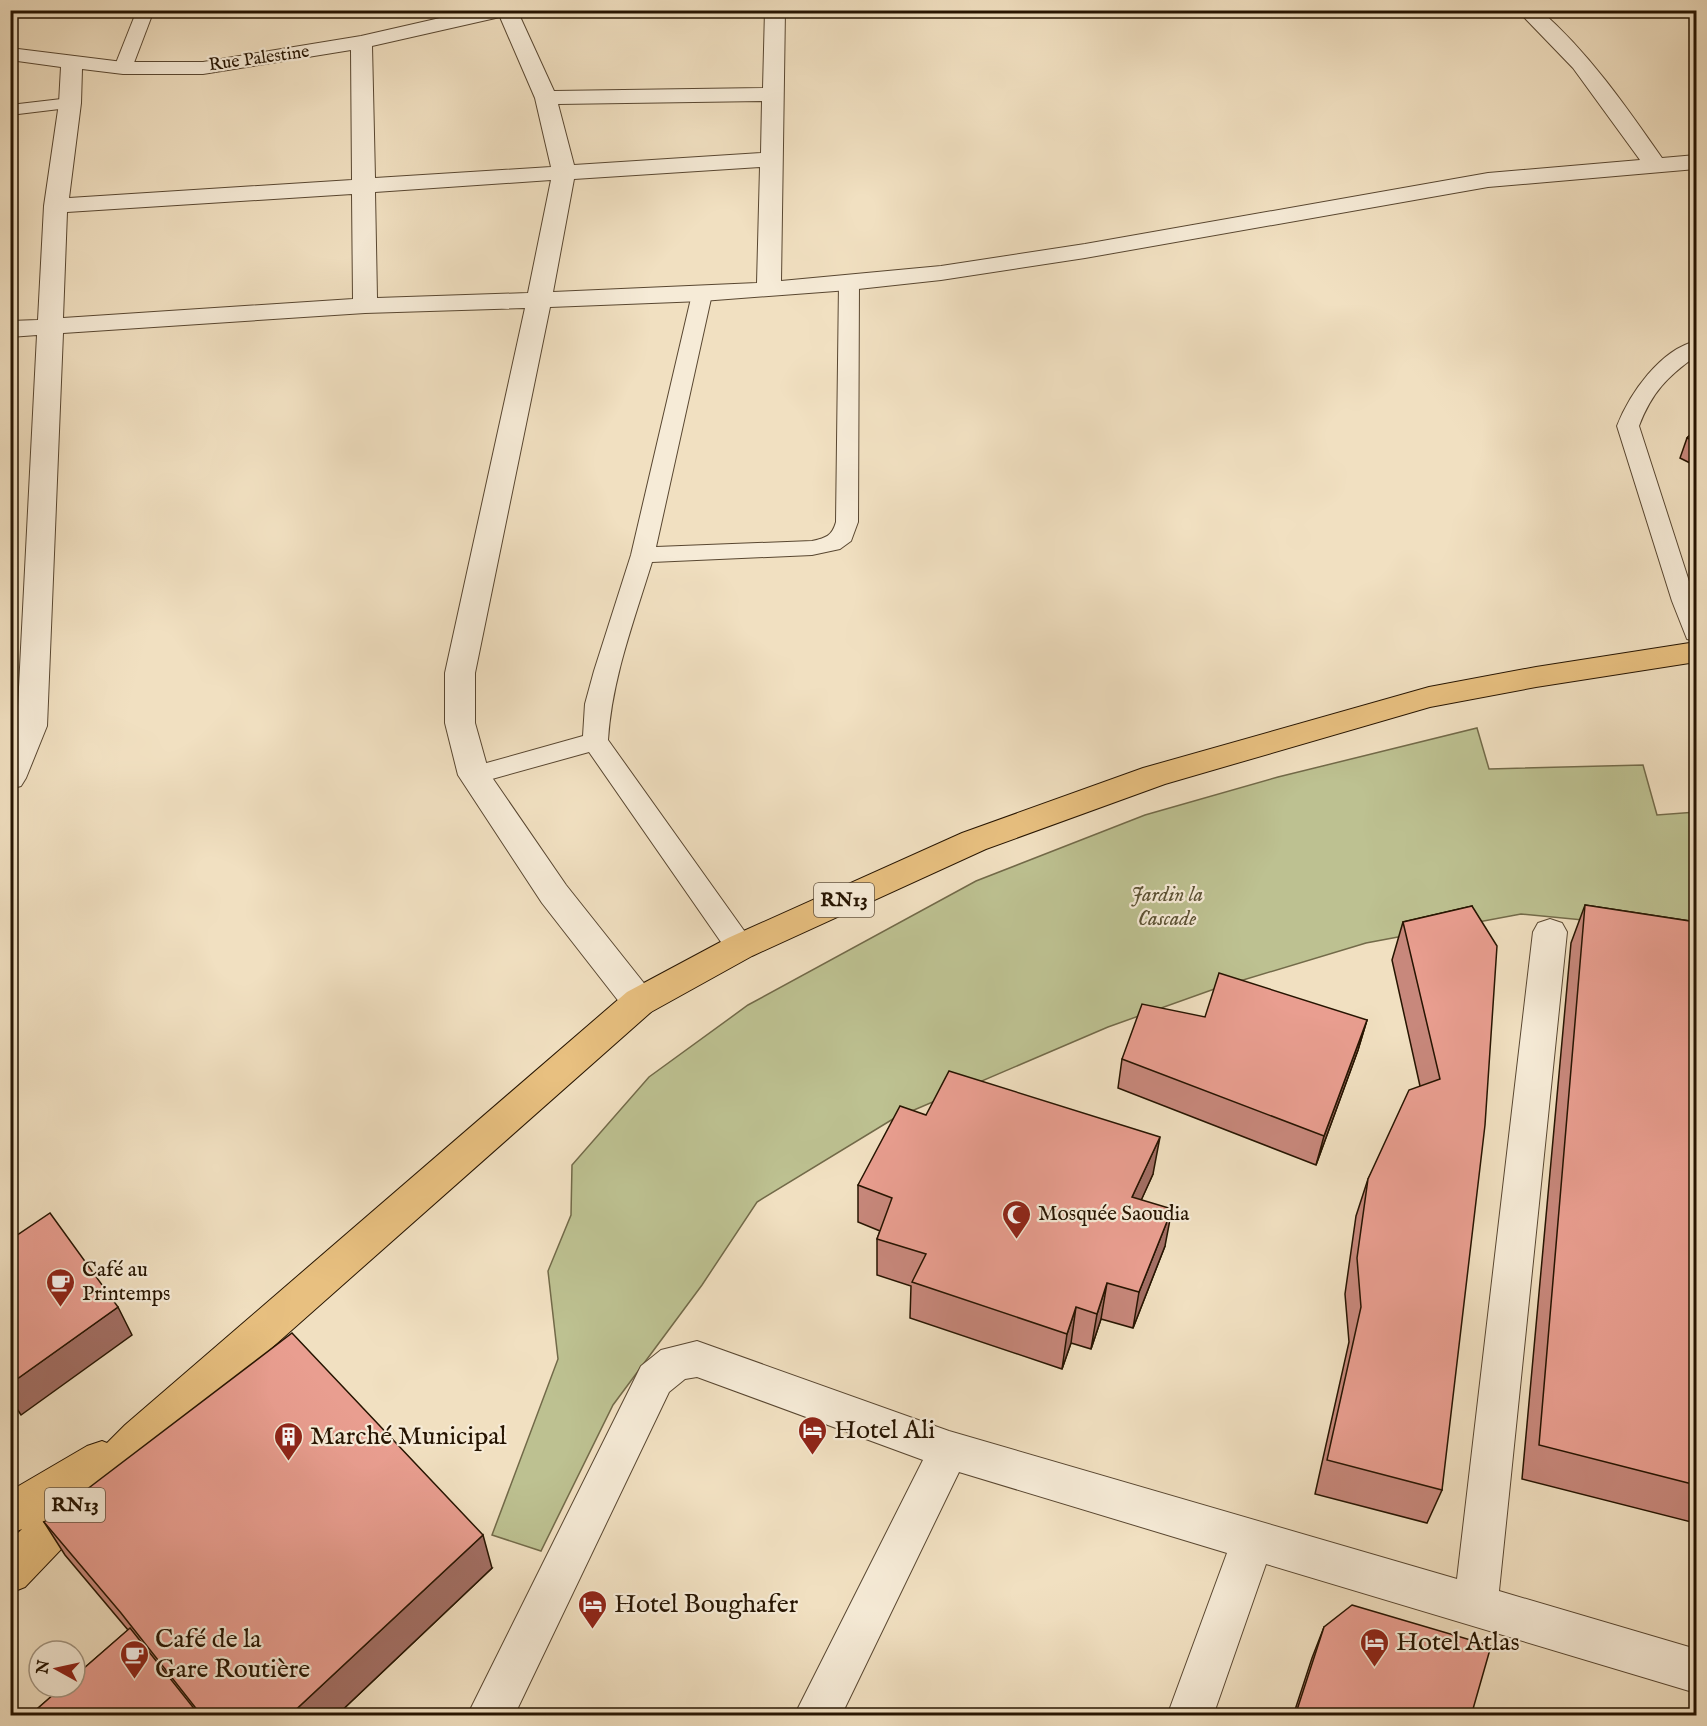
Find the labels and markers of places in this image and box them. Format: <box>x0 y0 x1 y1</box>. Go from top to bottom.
mosque icon: Mosquée Saoudia <box>1001 1198 1033 1240</box>
place label: Mosquée Saoudia <box>1038 1201 1190 1228</box>
place label: Café au Printemps <box>82 1257 170 1308</box>
cafe icon: Café au Printemps <box>45 1266 77 1308</box>
hotel icon: Hotel Ali <box>797 1414 829 1456</box>
place label: Hotel Ali <box>834 1414 935 1447</box>
building icon: Marché Municipal <box>273 1420 305 1462</box>
place label: Marché Municipal <box>310 1420 507 1453</box>
hotel icon: Hotel Boughafer <box>577 1588 609 1630</box>
place label: Hotel Boughafer <box>614 1588 799 1621</box>
place label: Café de la Gare Routière <box>155 1623 310 1686</box>
hotel icon: Hotel Atlas <box>1359 1626 1391 1668</box>
place label: Hotel Atlas <box>1396 1626 1520 1659</box>
cafe icon: Café de la Gare Routière <box>118 1638 150 1680</box>

